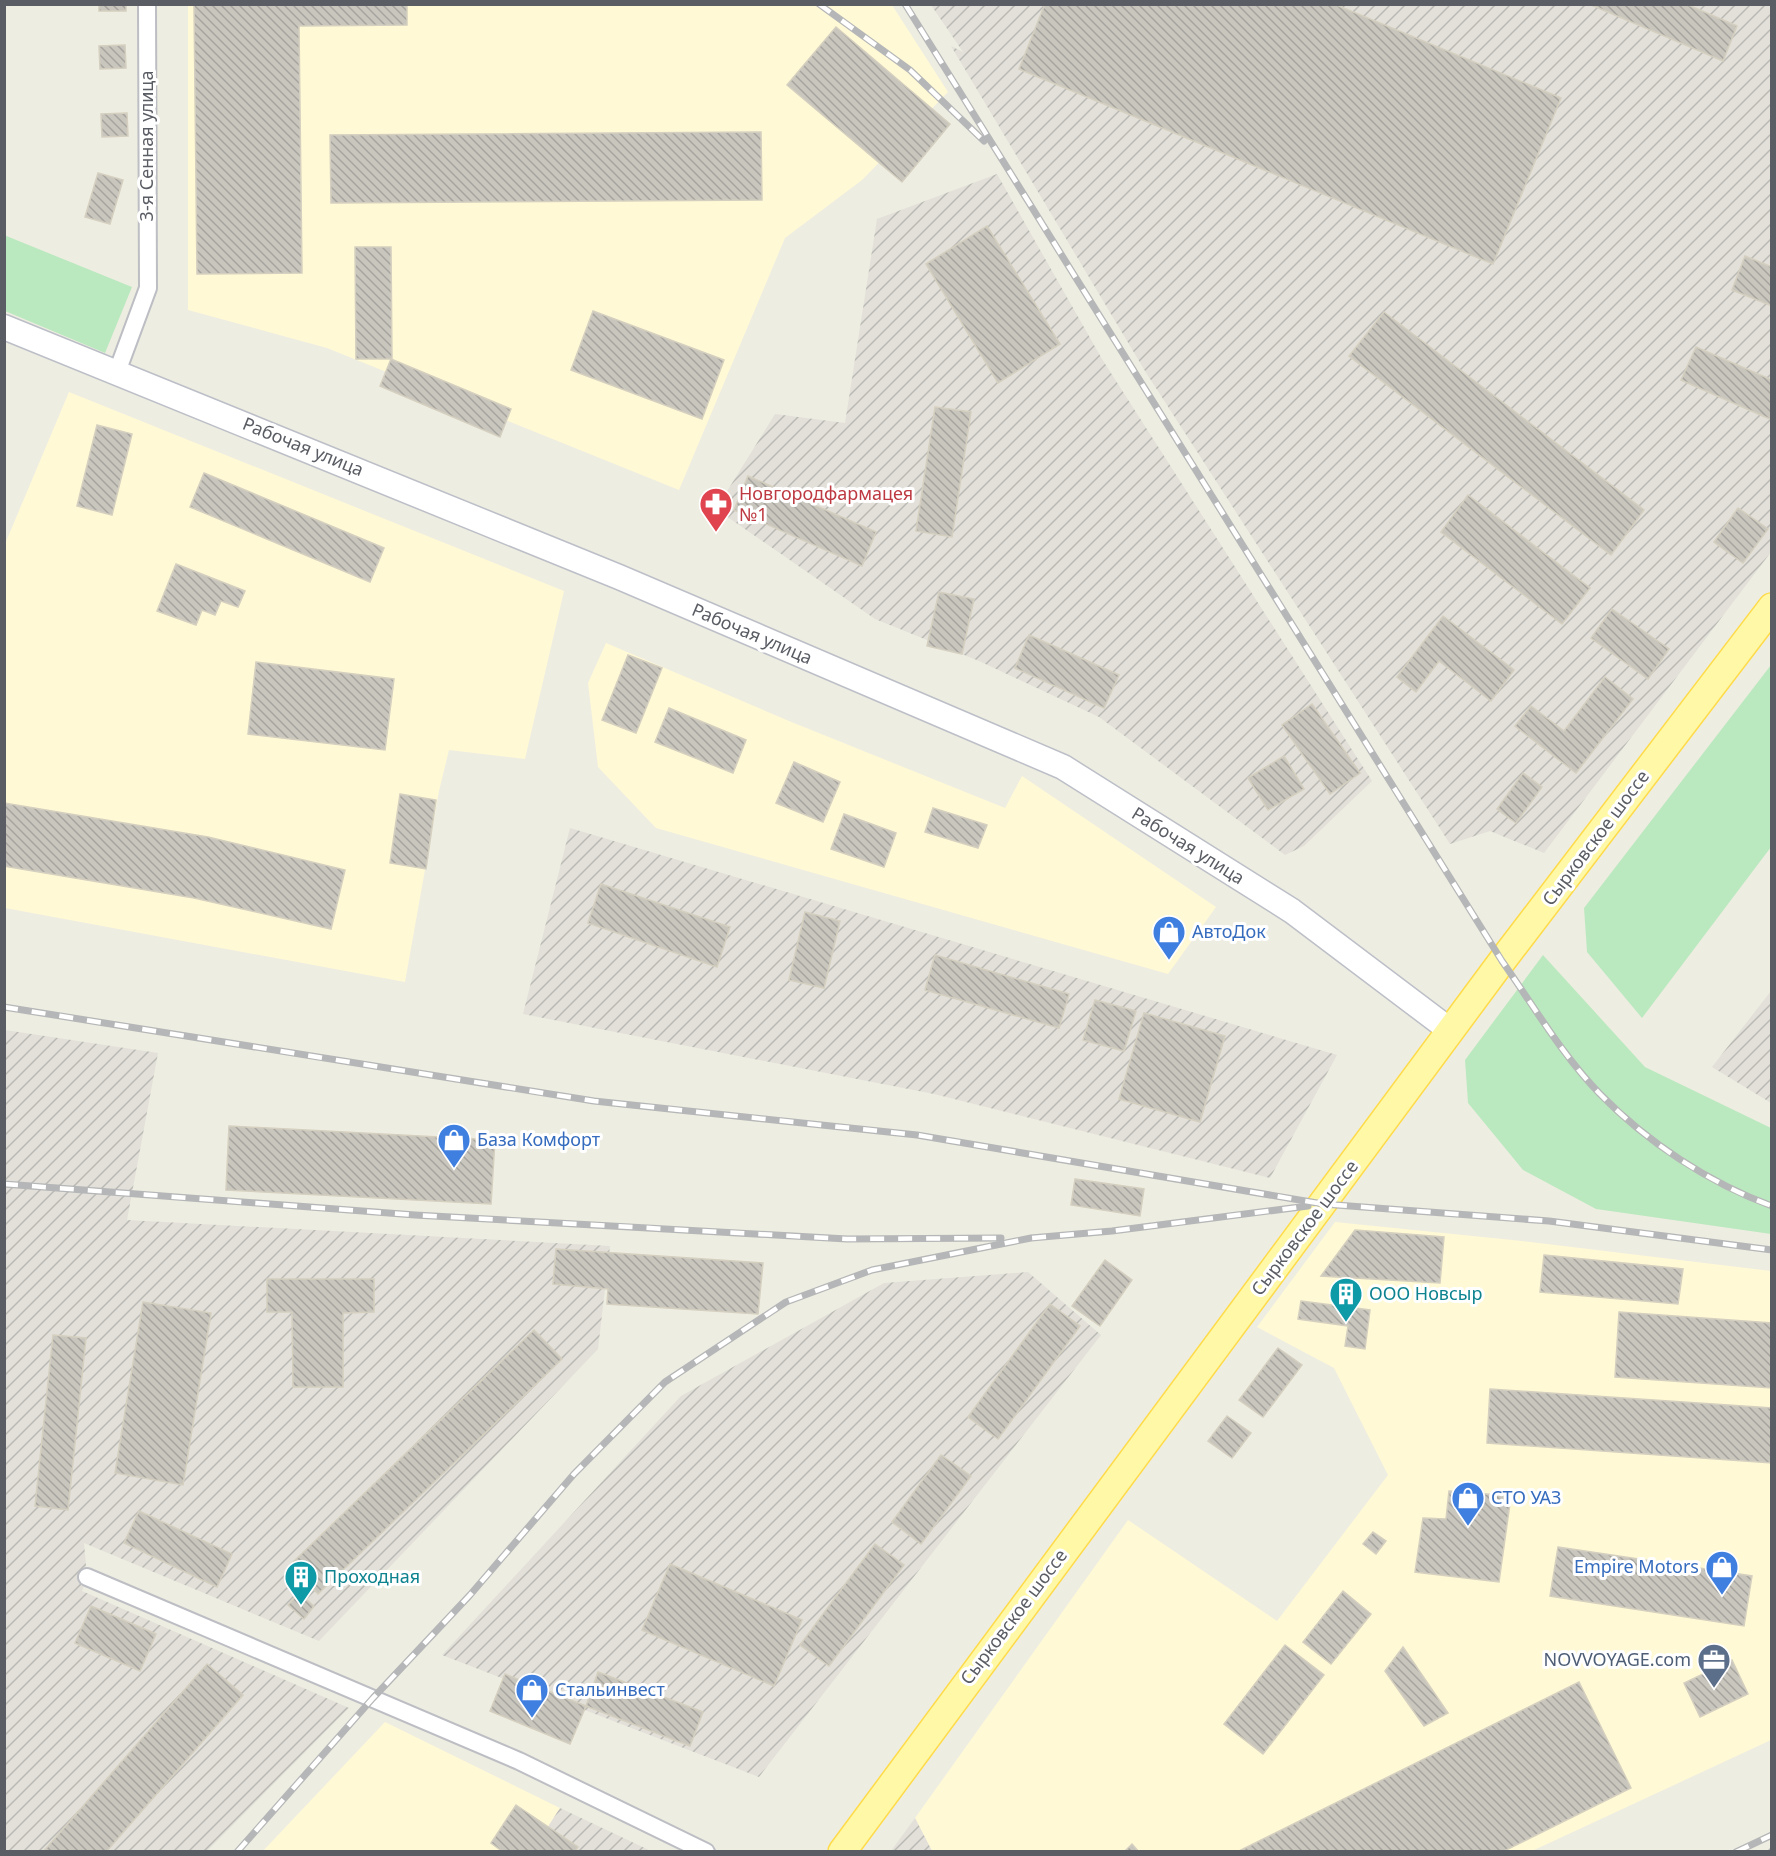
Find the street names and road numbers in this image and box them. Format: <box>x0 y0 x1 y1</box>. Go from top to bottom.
street label: 3-я Сенная улица <box>134 71 158 221</box>
street label: Рабочая улица <box>239 411 367 481</box>
street label: Рабочая улица <box>689 597 816 669</box>
street label: Сырковское шоссе <box>1536 765 1654 910</box>
street label: Рабочая улица <box>1128 801 1249 889</box>
street label: Сырковское шоссе <box>1245 1155 1363 1300</box>
street label: Сырковское шоссе <box>954 1544 1072 1689</box>

